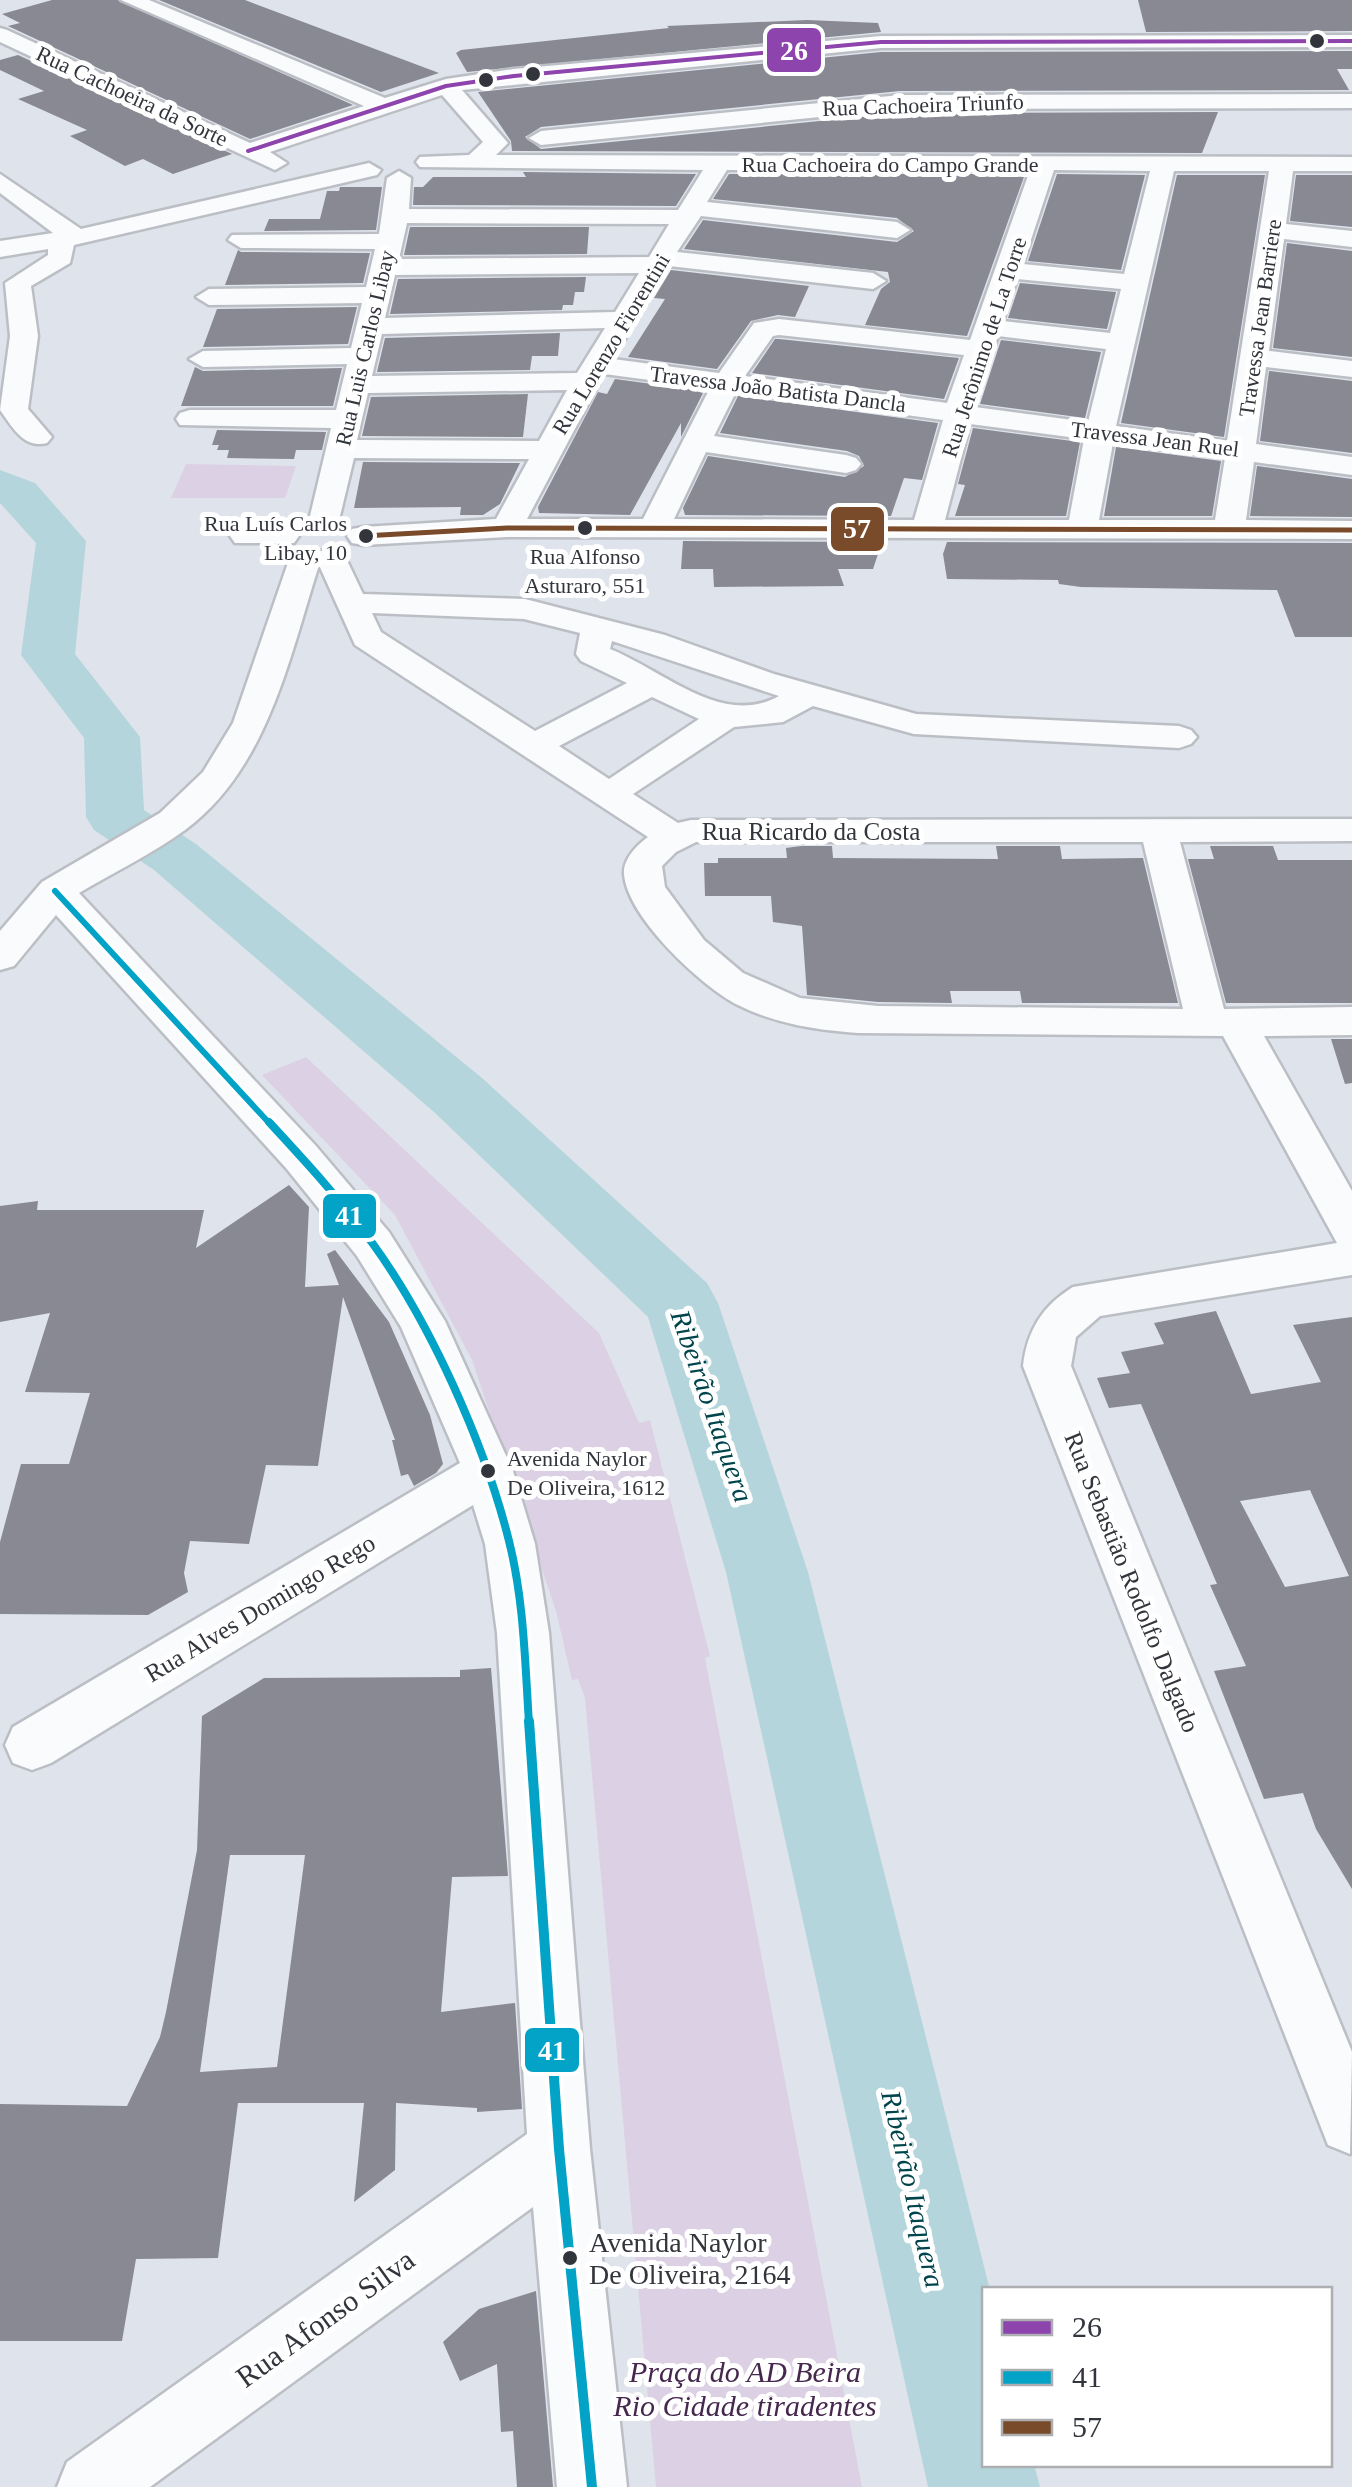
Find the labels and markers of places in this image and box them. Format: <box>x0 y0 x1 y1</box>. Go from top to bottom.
unlabelled marker <box>1307 31 1327 51</box>
unlabelled marker <box>523 64 543 84</box>
unlabelled marker <box>476 70 496 90</box>
place label: Rua Luís Carlos Libay, 10 <box>204 511 347 565</box>
marker: Rua Alfonso Asturaro, 551 <box>575 518 595 538</box>
marker: Rua Luís Carlos Libay, 10 <box>356 526 376 546</box>
place label: Rua Alfonso Asturaro, 551 <box>525 544 645 598</box>
place label: Avenida Naylor De Oliveira, 1612 <box>507 1446 665 1500</box>
marker: Avenida Naylor De Oliveira, 1612 <box>478 1461 498 1481</box>
place label: Avenida Naylor De Oliveira, 2164 <box>589 2227 790 2290</box>
marker: Avenida Naylor De Oliveira, 2164 <box>560 2248 580 2268</box>

